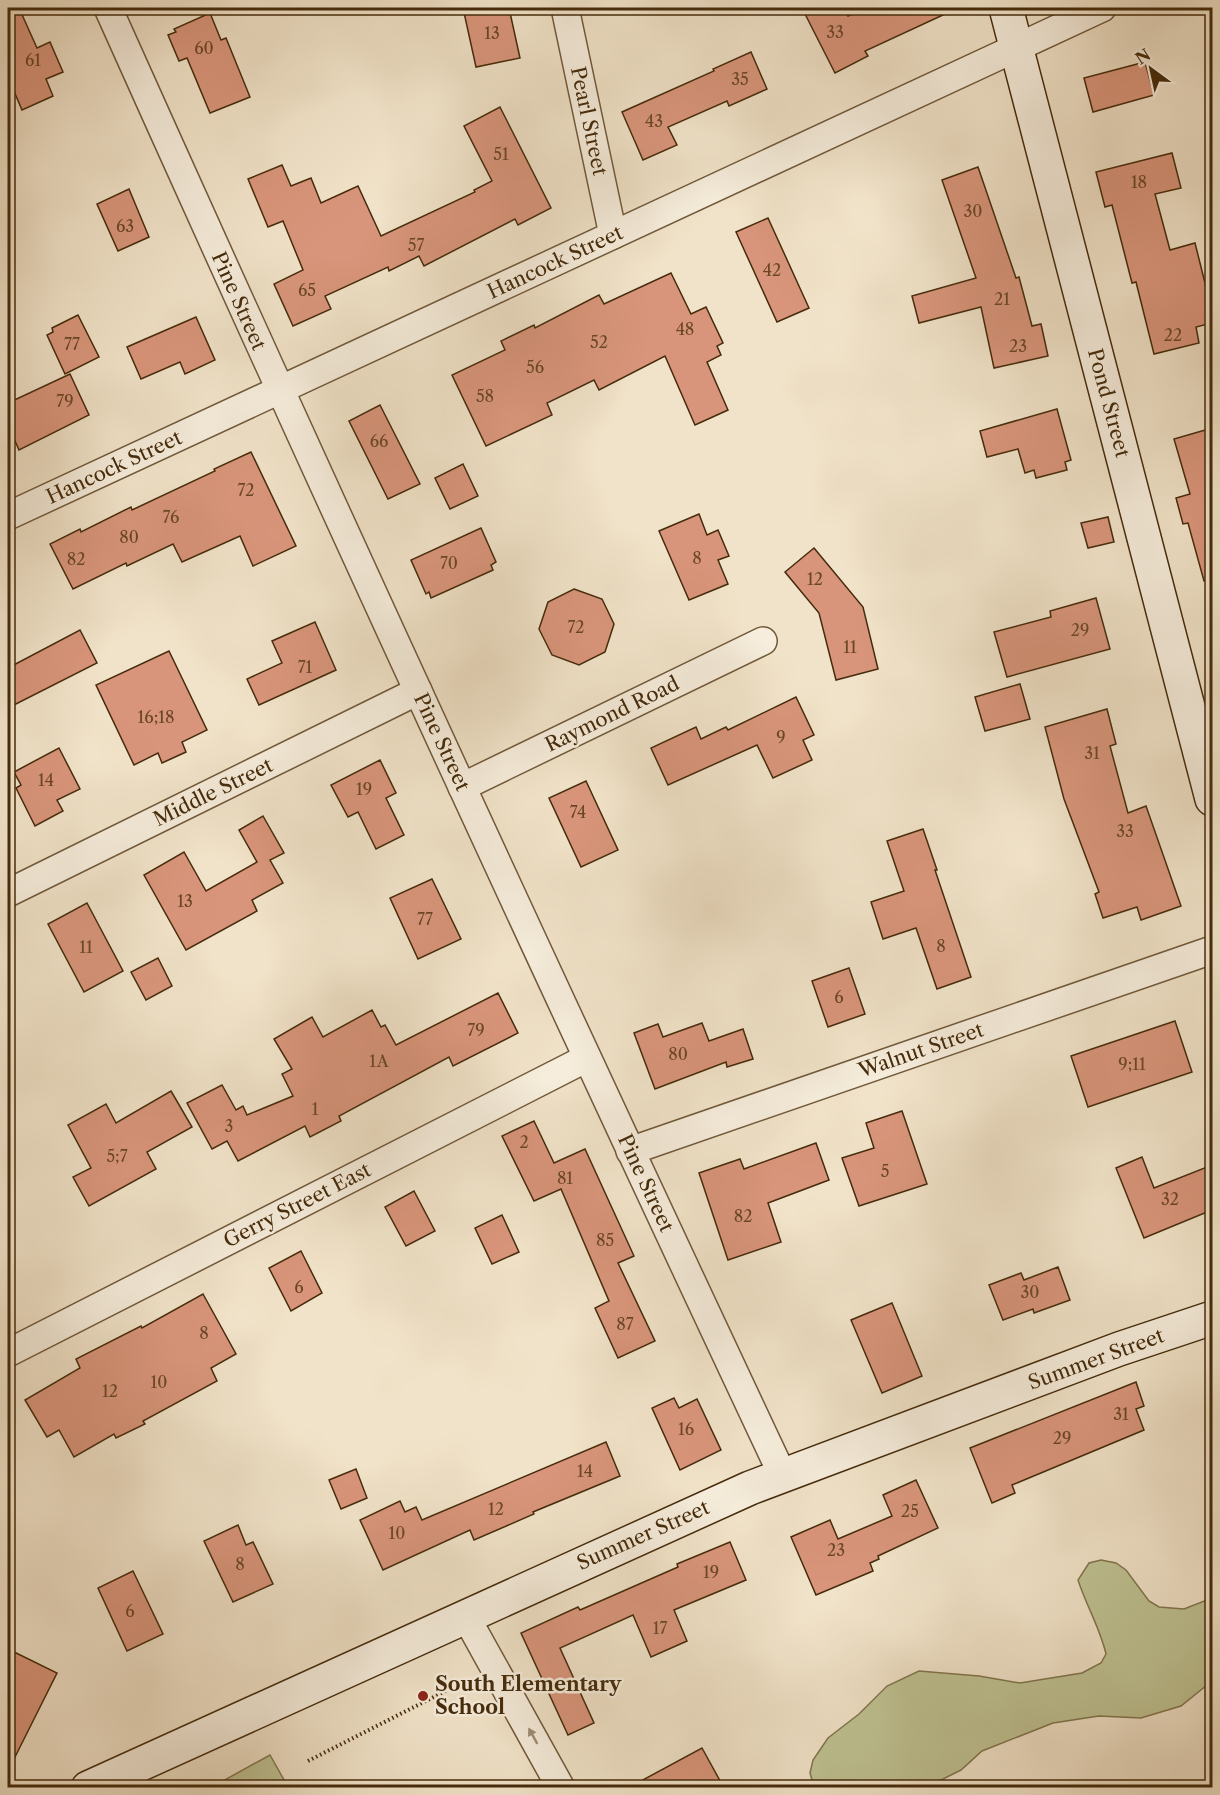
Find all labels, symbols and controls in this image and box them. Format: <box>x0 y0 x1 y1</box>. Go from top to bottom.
house number: 33 <box>826 22 844 42</box>
house number: 13 <box>484 23 500 43</box>
house number: 60 <box>194 38 214 58</box>
north arrow <box>1121 39 1181 99</box>
text: N <box>1132 44 1154 69</box>
house number: 61 <box>25 50 41 70</box>
street label: Pearl Street <box>566 64 612 178</box>
house number: 35 <box>731 69 749 89</box>
house number: 43 <box>645 111 663 131</box>
house number: 51 <box>493 144 509 164</box>
house number: 18 <box>1131 172 1147 192</box>
house number: 30 <box>964 201 982 221</box>
house number: 63 <box>116 216 134 236</box>
street label: Hancock Street <box>484 220 626 304</box>
house number: 57 <box>408 235 424 255</box>
street label: Pine Street <box>207 248 271 354</box>
house number: 42 <box>763 260 781 280</box>
house number: 65 <box>298 280 316 300</box>
house number: 21 <box>994 289 1010 309</box>
house number: 48 <box>676 319 694 339</box>
house number: 22 <box>1164 325 1182 345</box>
house number: 52 <box>590 332 608 352</box>
house number: 77 <box>64 334 80 354</box>
house number: 23 <box>1009 336 1027 356</box>
street label: Pond Street <box>1083 346 1135 460</box>
house number: 56 <box>526 357 544 377</box>
house number: 58 <box>476 386 494 406</box>
house number: 79 <box>56 391 74 411</box>
street label: Hancock Street <box>43 425 185 509</box>
house number: 66 <box>370 431 388 451</box>
house number: 72 <box>237 480 255 500</box>
house number: 76 <box>163 507 179 527</box>
house number: 80 <box>119 527 139 547</box>
house number: 8 <box>692 548 702 568</box>
house number: 82 <box>67 549 85 569</box>
house number: 70 <box>440 553 458 573</box>
house number: 12 <box>807 569 823 589</box>
house number: 72 <box>567 617 585 637</box>
house number: 29 <box>1071 620 1089 640</box>
house number: 11 <box>843 637 857 657</box>
house number: 71 <box>298 657 313 677</box>
street label: Raymond Road <box>541 671 683 757</box>
street label: Pine Street <box>409 689 475 795</box>
house number: 16;18 <box>138 707 174 727</box>
house number: 9 <box>776 727 786 747</box>
house number: 31 <box>1084 743 1100 763</box>
street label: Middle Street <box>149 753 277 831</box>
house number: 14 <box>38 770 54 790</box>
house number: 19 <box>356 779 372 799</box>
house number: 74 <box>570 802 586 822</box>
house number: 33 <box>1116 821 1134 841</box>
house number: 13 <box>177 891 193 911</box>
house number: 77 <box>417 909 433 929</box>
house number: 8 <box>936 936 946 956</box>
house number: 11 <box>79 937 93 957</box>
house number: 6 <box>834 987 844 1007</box>
street label: Walnut Street <box>854 1017 987 1083</box>
house number: 79 <box>467 1020 485 1040</box>
house number: 80 <box>668 1044 688 1064</box>
house number: 1A <box>369 1051 390 1071</box>
house number: 9;11 <box>1118 1054 1146 1074</box>
house number: 1 <box>312 1099 319 1119</box>
house number: 3 <box>225 1116 233 1136</box>
street label: Pine Street <box>613 1130 679 1236</box>
house number: 2 <box>519 1132 529 1152</box>
house number: 5;7 <box>106 1146 128 1166</box>
street label: Gerry Street East <box>219 1158 375 1252</box>
house number: 5 <box>881 1161 889 1181</box>
house number: 81 <box>557 1168 573 1188</box>
house number: 32 <box>1161 1189 1179 1209</box>
house number: 82 <box>734 1206 752 1226</box>
house number: 85 <box>596 1230 614 1250</box>
house number: 6 <box>294 1277 304 1297</box>
house number: 30 <box>1021 1282 1039 1302</box>
house number: 87 <box>616 1314 634 1334</box>
house number: 8 <box>199 1323 209 1343</box>
street label: Summer Street <box>1025 1323 1167 1395</box>
house number: 10 <box>151 1372 167 1392</box>
house number: 12 <box>102 1381 118 1401</box>
house number: 31 <box>1113 1404 1129 1424</box>
house number: 16 <box>678 1419 694 1439</box>
house number: 29 <box>1053 1428 1071 1448</box>
house number: 14 <box>577 1461 593 1481</box>
street label: Summer Street <box>573 1495 713 1575</box>
house number: 12 <box>488 1499 504 1519</box>
house number: 25 <box>901 1501 919 1521</box>
house number: 10 <box>389 1523 405 1543</box>
house number: 23 <box>827 1540 845 1560</box>
house number: 8 <box>235 1554 245 1574</box>
house number: 19 <box>703 1562 719 1582</box>
house number: 6 <box>125 1601 135 1621</box>
house number: 17 <box>653 1618 667 1638</box>
place label: South Elementary School <box>435 1672 622 1719</box>
marker: South Elementary School <box>416 1689 430 1703</box>
one-way arrow <box>528 1728 538 1745</box>

